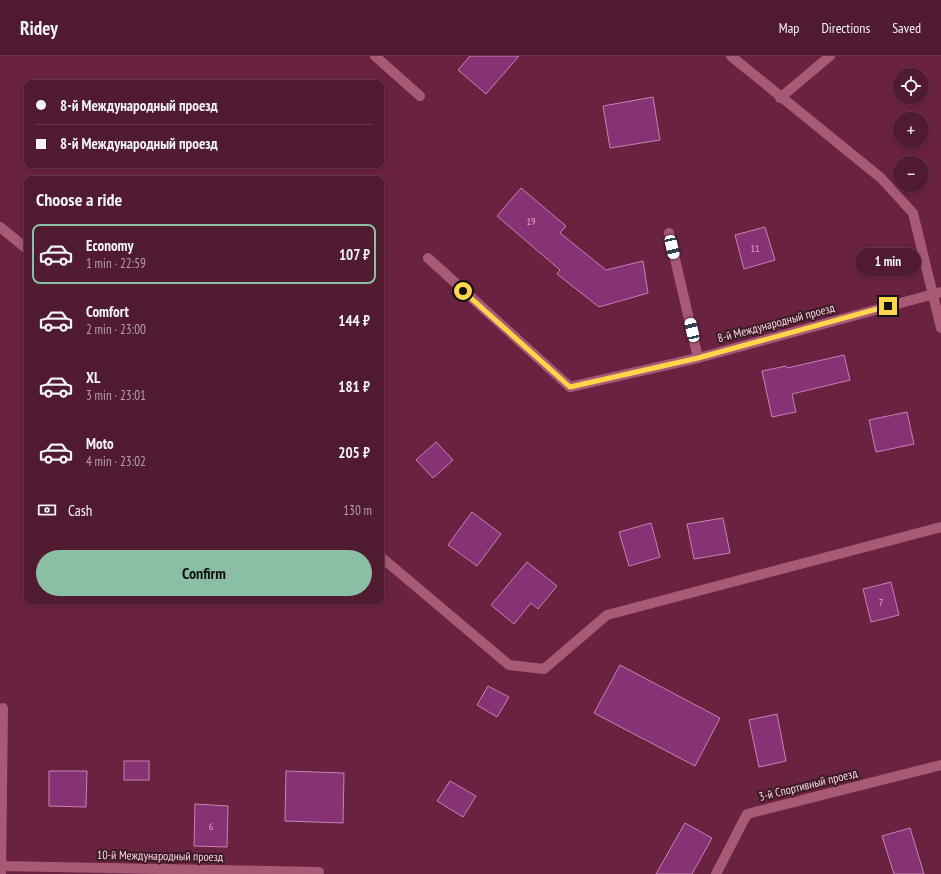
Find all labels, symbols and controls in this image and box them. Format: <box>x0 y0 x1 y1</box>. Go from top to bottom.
text: Ridey <box>20 16 58 40</box>
text: Map <box>779 19 799 37</box>
text: Directions <box>821 19 870 37</box>
text: Saved <box>892 19 921 37</box>
map controls <box>893 68 929 192</box>
button: locate <box>893 68 929 104</box>
text: 8-й Международный проезд <box>60 96 218 115</box>
button: + <box>893 112 929 148</box>
text: 8-й Международный проезд <box>60 134 218 153</box>
button: − <box>893 156 929 192</box>
text: Choose a ride <box>36 188 122 211</box>
house number: 19 <box>527 215 536 228</box>
car <box>663 234 681 260</box>
icon: car <box>38 236 74 272</box>
text: Economy <box>86 236 134 255</box>
house number: 11 <box>751 242 760 255</box>
text: 107 ₽ <box>339 245 370 264</box>
callout: 1 min <box>855 248 921 276</box>
text: 1 min <box>875 253 901 270</box>
text: 1 min · 22:59 <box>86 255 146 272</box>
route start <box>454 282 472 300</box>
route end <box>879 297 897 315</box>
street label: 8-й Международный проезд <box>716 299 837 345</box>
icon: car <box>38 302 74 338</box>
text: Comfort <box>86 302 129 321</box>
text: 144 ₽ <box>338 311 370 330</box>
car <box>683 317 701 343</box>
text: 2 min · 23:00 <box>86 321 146 338</box>
icon: car <box>38 368 74 404</box>
text: XL <box>86 368 100 387</box>
text: 181 ₽ <box>338 377 370 396</box>
text: 3 min · 23:01 <box>86 387 146 404</box>
icon: car <box>38 434 74 470</box>
text: Moto <box>86 434 114 453</box>
text: 205 ₽ <box>338 443 370 462</box>
text: 4 min · 23:02 <box>86 453 146 470</box>
icon: cash <box>36 499 58 521</box>
text: Cash <box>68 501 92 520</box>
text: 130 m <box>343 502 372 519</box>
button: Confirm <box>36 550 372 596</box>
house number: 7 <box>879 596 883 609</box>
street label: 3-й Спортивный проезд <box>757 765 859 804</box>
house number: 6 <box>209 820 214 833</box>
street label: 10-й Международный проезд <box>97 847 224 864</box>

